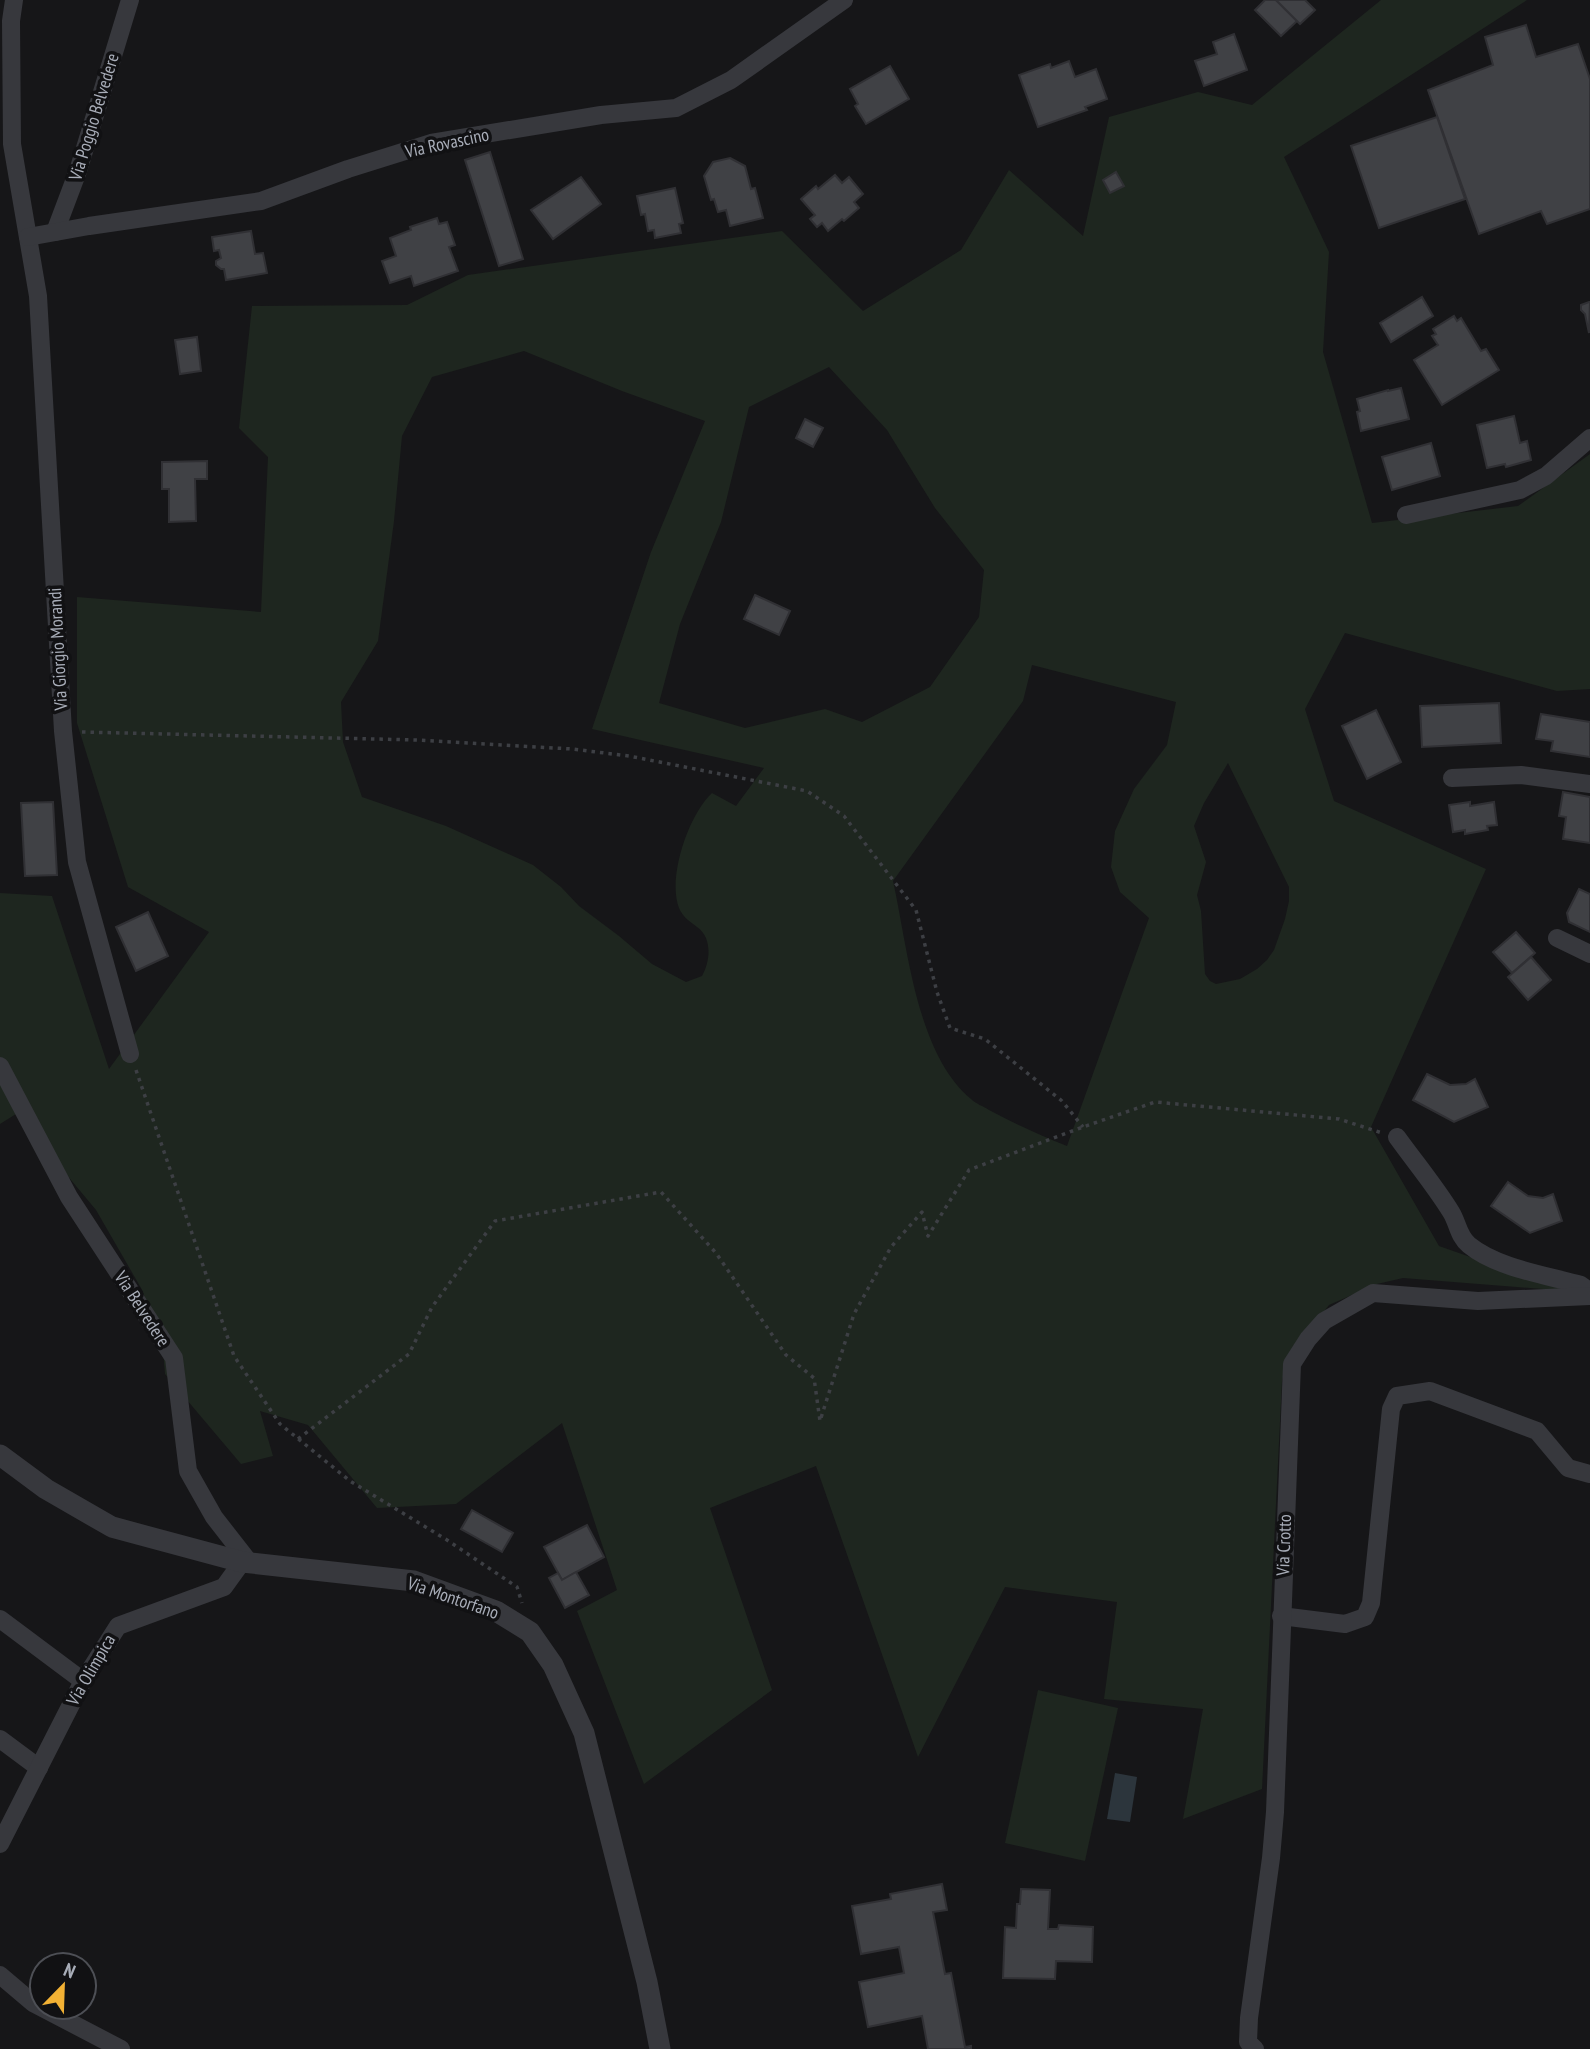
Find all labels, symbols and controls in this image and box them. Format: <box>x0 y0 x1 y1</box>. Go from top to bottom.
street label: Via Poggio Belvedere <box>63 50 124 184</box>
street label: Via Rovascino <box>402 122 491 163</box>
street label: Via Giorgio Morandi <box>43 587 72 712</box>
street label: Via Belvedere <box>109 1266 175 1351</box>
street label: Via Crotto <box>1271 1514 1296 1577</box>
street label: Via Montorfano <box>403 1571 502 1624</box>
street label: Via Olimpica <box>61 1630 120 1710</box>
north arrow <box>28 1951 98 2021</box>
text: N <box>60 1957 79 1983</box>

